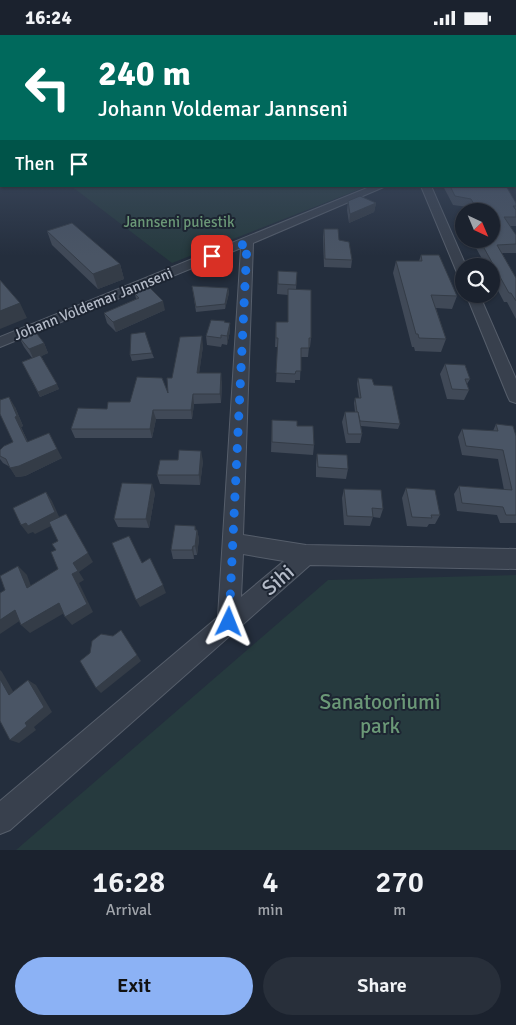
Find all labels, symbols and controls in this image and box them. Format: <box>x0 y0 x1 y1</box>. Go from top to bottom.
text: 16:24 <box>25 6 72 30</box>
text: 240 m <box>98 52 191 95</box>
icon: left <box>15 55 80 120</box>
text: Johann Voldemar Jannseni <box>98 95 348 122</box>
icon: arrive <box>65 150 93 178</box>
text: Then <box>15 152 55 176</box>
north arrow <box>455 203 500 247</box>
map controls <box>455 203 500 303</box>
park label: Jannseni puiestik <box>123 213 235 231</box>
pin <box>191 235 233 277</box>
icon: arrive <box>198 242 226 270</box>
button: search <box>455 258 500 303</box>
street label: Johann Voldemar Jannseni <box>11 264 175 344</box>
street label: Sihi <box>256 559 300 601</box>
position arrow <box>202 595 254 647</box>
park label: Sanatooriumi park <box>320 689 440 739</box>
text: 16:28 <box>92 864 165 901</box>
text: 4 <box>262 864 278 901</box>
text: 270 <box>375 864 424 901</box>
text: Arrival <box>106 900 152 920</box>
text: min <box>257 900 283 920</box>
text: m <box>393 900 406 920</box>
button: Exit <box>15 957 253 1015</box>
button: Share <box>263 957 501 1015</box>

